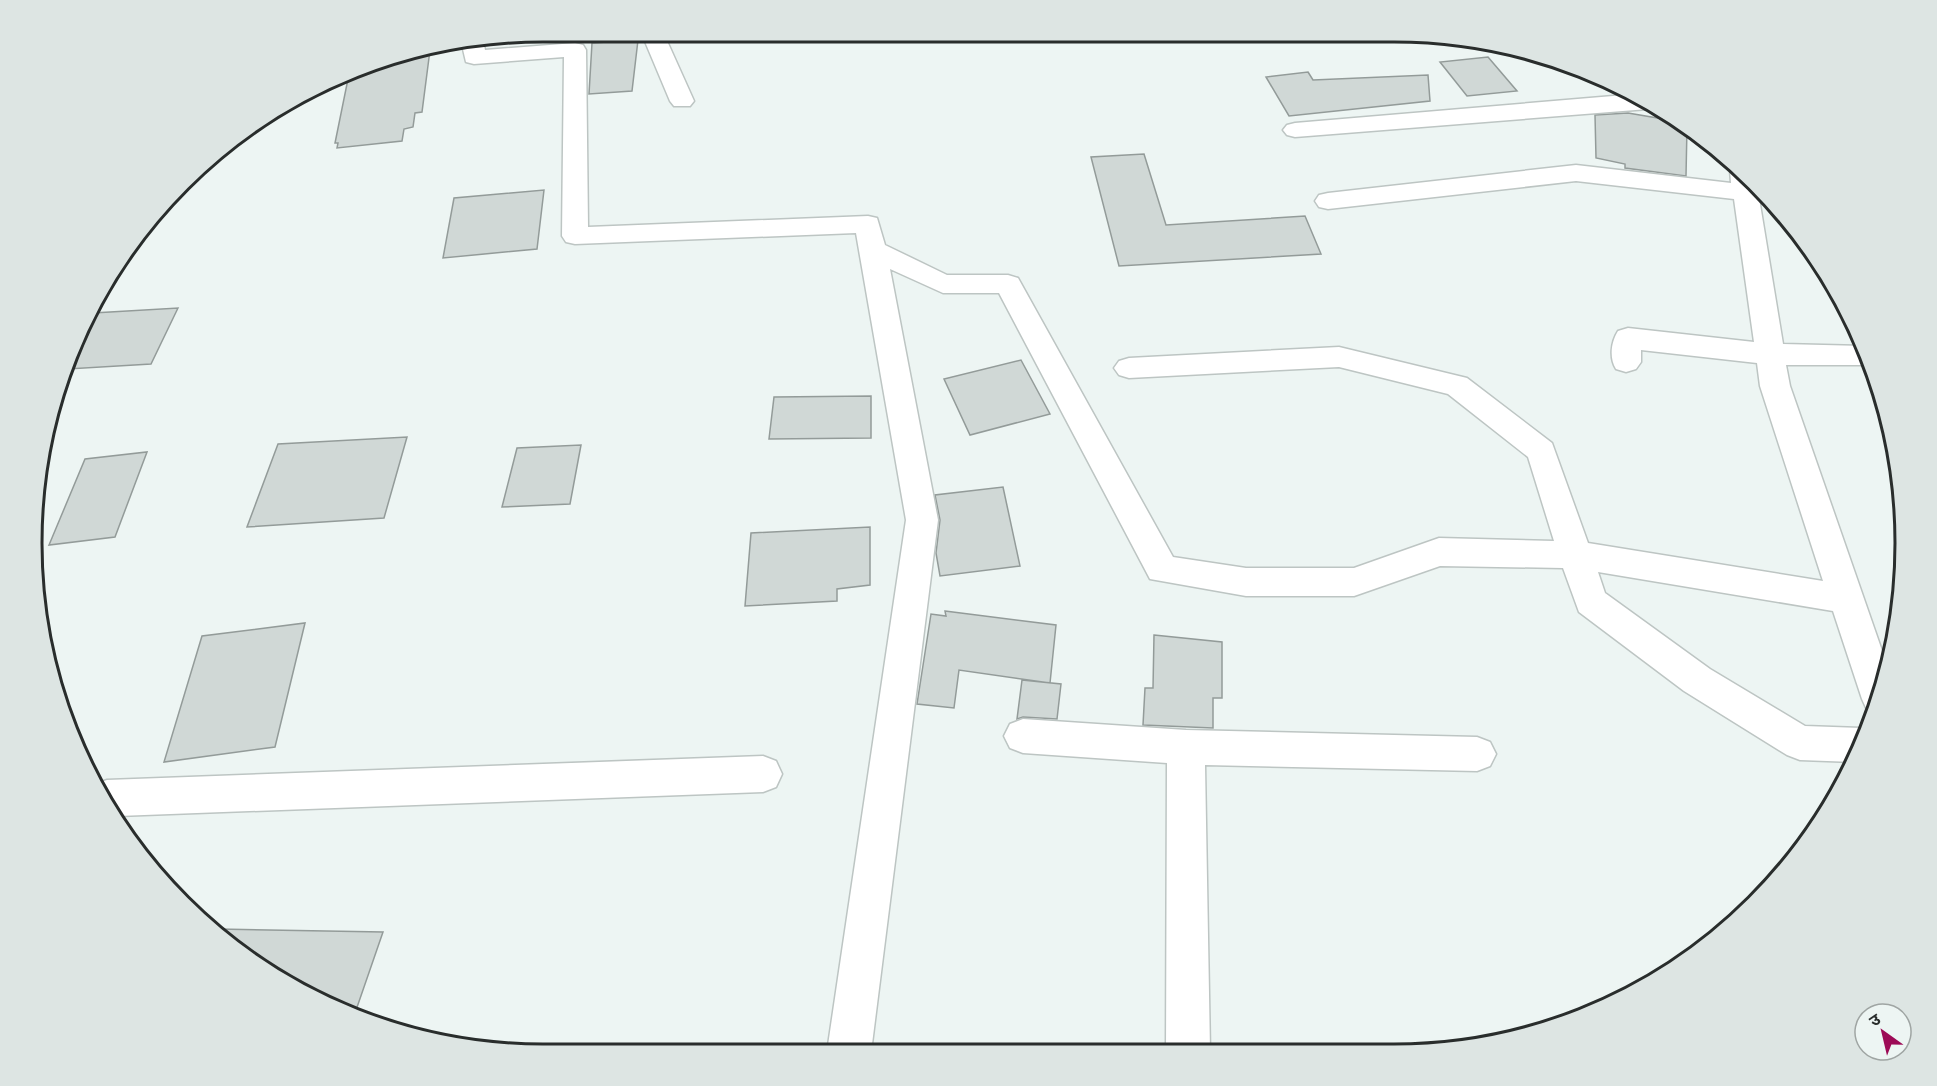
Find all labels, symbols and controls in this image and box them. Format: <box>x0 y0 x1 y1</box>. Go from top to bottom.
north arrow <box>1853 1002 1913 1062</box>
text: उ <box>1865 1008 1885 1031</box>

